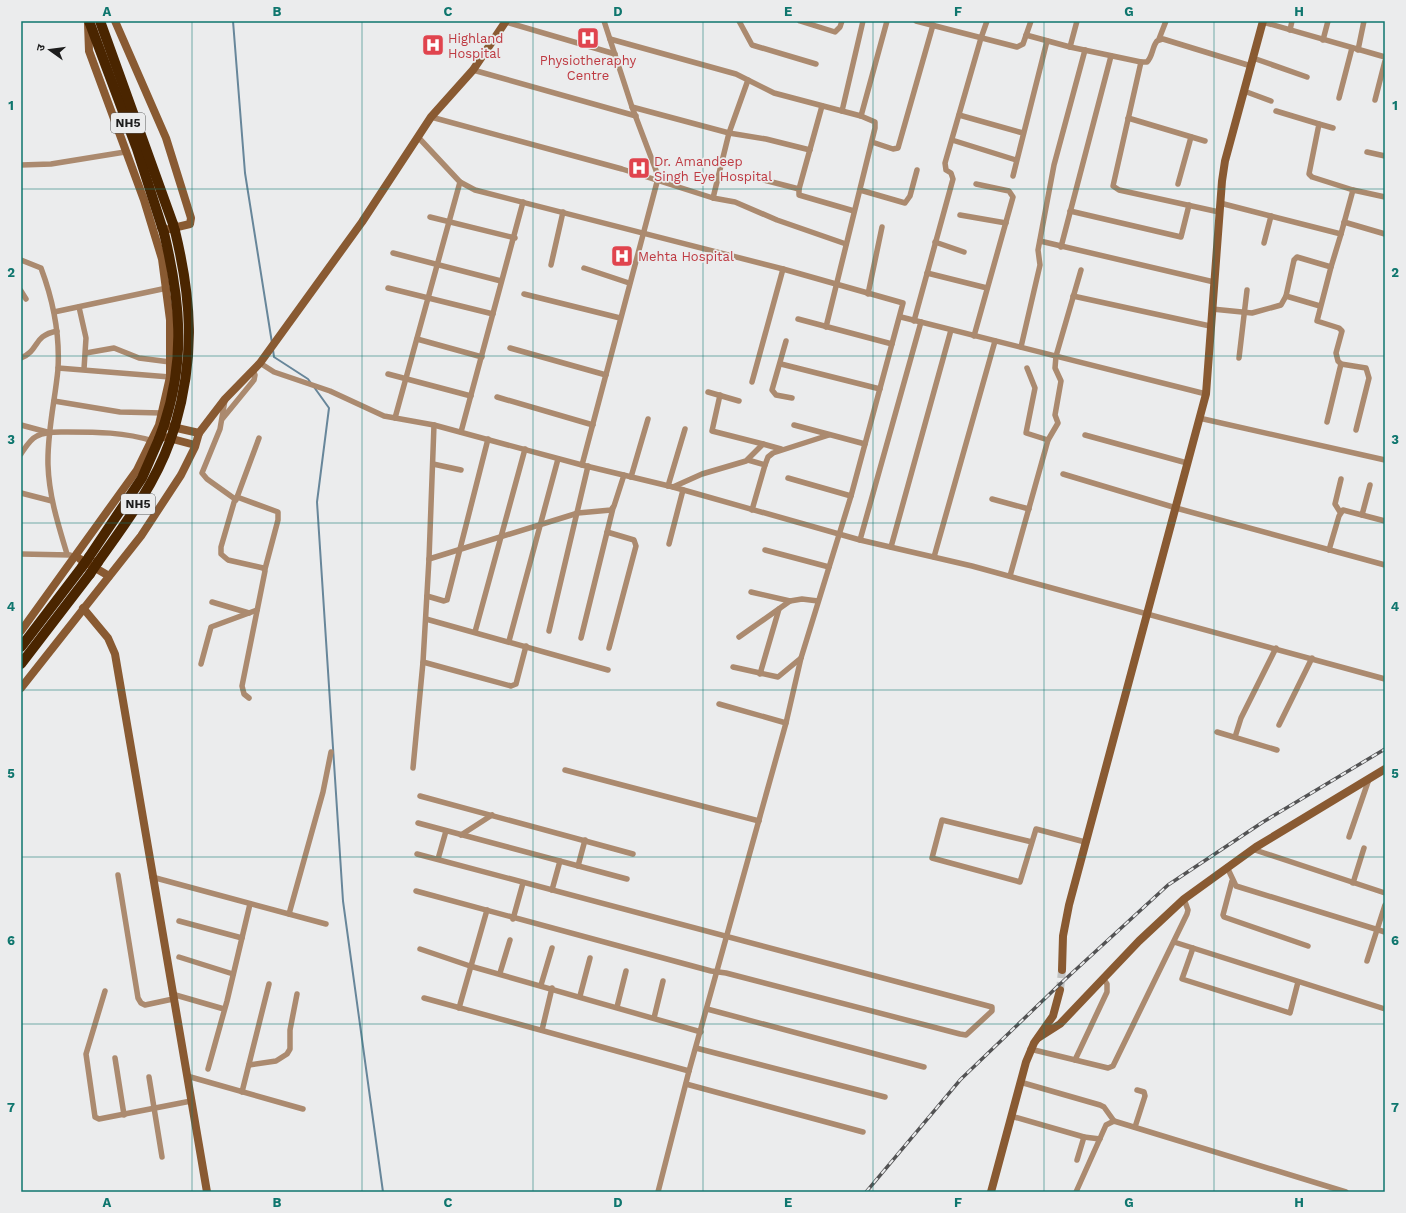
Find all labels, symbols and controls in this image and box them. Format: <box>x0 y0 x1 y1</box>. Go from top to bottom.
text: A <box>103 4 112 19</box>
text: B <box>273 4 282 19</box>
text: C <box>444 4 453 19</box>
text: D <box>613 4 623 19</box>
text: E <box>784 4 792 19</box>
text: F <box>954 4 962 19</box>
text: G <box>1124 4 1134 19</box>
text: H <box>1294 4 1304 19</box>
hospital icon: Physiotheraphy Centre <box>575 25 601 51</box>
north arrow <box>30 30 70 70</box>
place label: Highland Hospital <box>448 31 504 61</box>
hospital icon: Highland Hospital <box>420 32 446 58</box>
text: उ <box>34 42 48 52</box>
place label: Physiotheraphy Centre <box>540 53 637 83</box>
text: 1 <box>8 98 14 113</box>
text: 1 <box>1392 98 1398 113</box>
road number: NH5 <box>111 113 145 133</box>
place label: Dr. Amandeep Singh Eye Hospital <box>654 154 772 184</box>
hospital icon: Dr. Amandeep Singh Eye Hospital <box>626 155 652 181</box>
hospital icon: Mehta Hospital <box>609 243 635 269</box>
place label: Mehta Hospital <box>638 249 734 264</box>
text: 2 <box>7 265 15 280</box>
text: 2 <box>1391 265 1399 280</box>
text: 3 <box>7 432 15 447</box>
text: 3 <box>1391 432 1399 447</box>
road number: NH5 <box>121 494 155 514</box>
text: 4 <box>7 599 16 614</box>
text: 4 <box>1391 599 1400 614</box>
text: 5 <box>7 766 15 781</box>
text: 5 <box>1391 766 1399 781</box>
text: 6 <box>7 933 15 948</box>
text: 6 <box>1391 933 1399 948</box>
text: 7 <box>7 1100 15 1115</box>
text: 7 <box>1391 1100 1399 1115</box>
text: A <box>103 1195 112 1210</box>
text: B <box>273 1195 282 1210</box>
text: C <box>444 1195 453 1210</box>
text: D <box>613 1195 623 1210</box>
text: E <box>784 1195 792 1210</box>
text: F <box>954 1195 962 1210</box>
text: G <box>1124 1195 1134 1210</box>
text: H <box>1294 1195 1304 1210</box>

